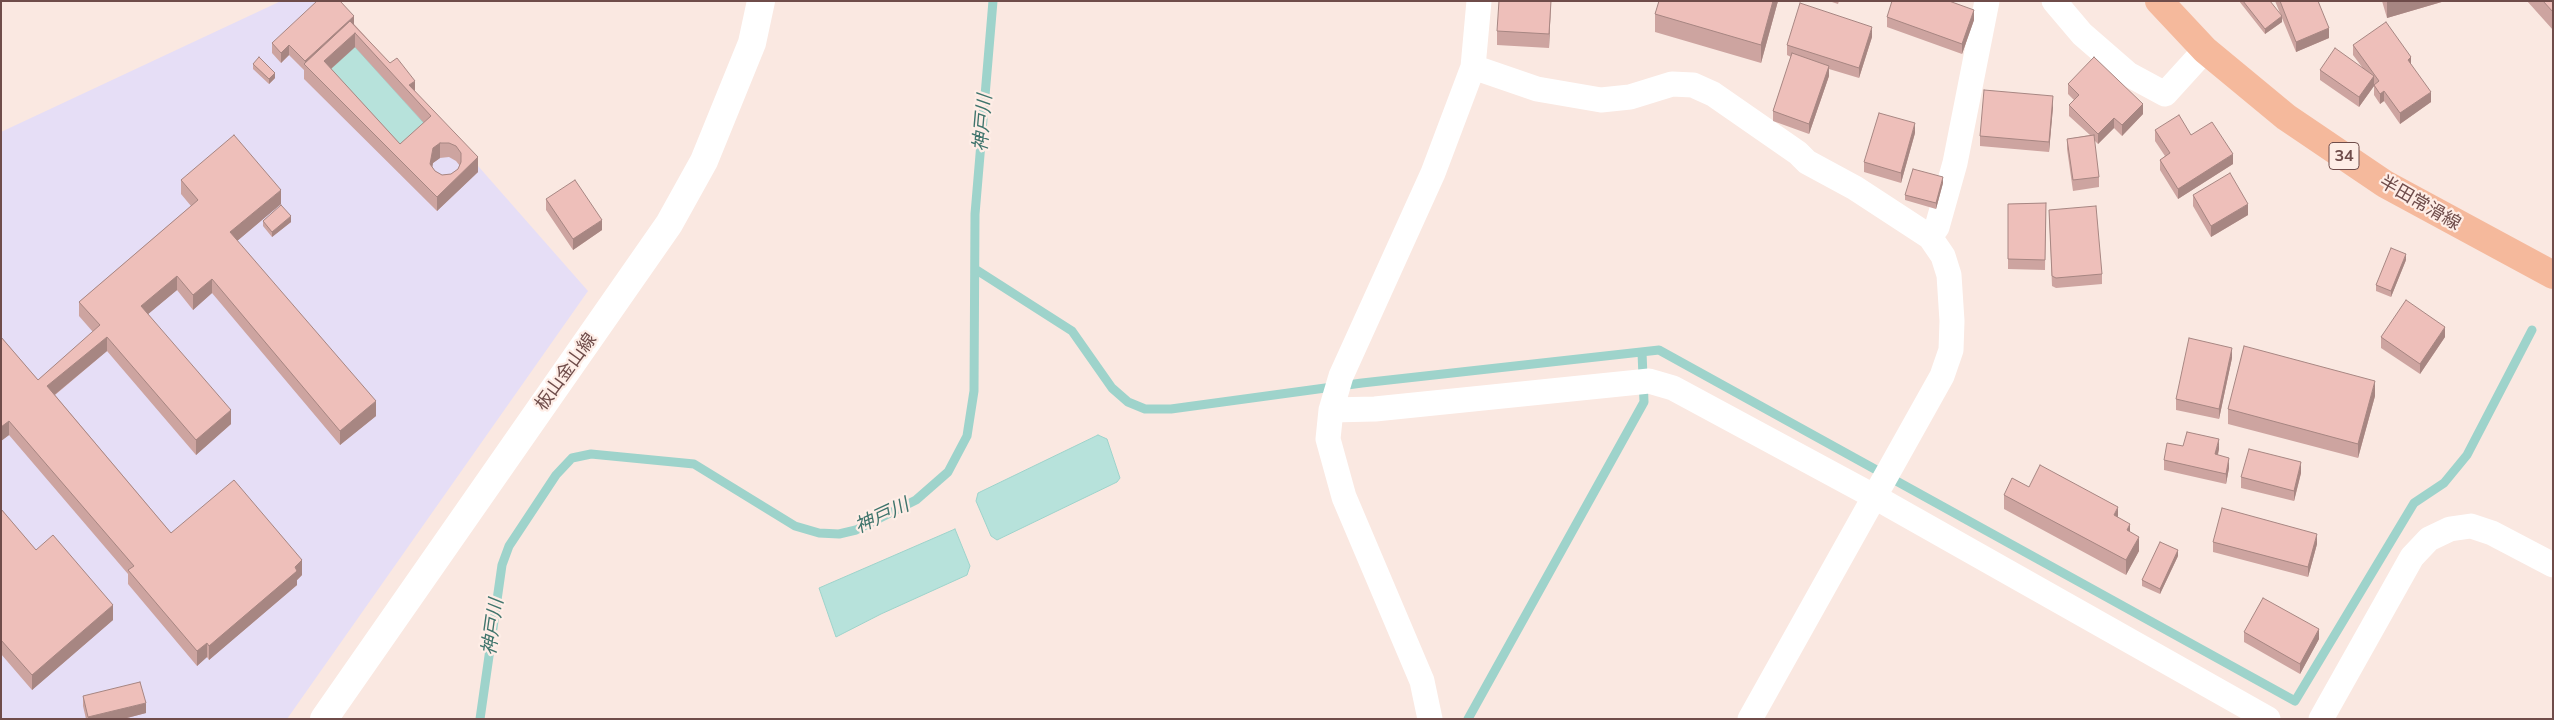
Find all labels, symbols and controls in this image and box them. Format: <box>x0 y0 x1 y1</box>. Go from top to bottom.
water label: 神戸川 <box>969 94 997 152</box>
road number: 34 <box>2329 142 2359 170</box>
street label: 半田常滑線 <box>2376 171 2464 235</box>
street label: 板山金山線 <box>531 329 601 415</box>
water label: 神戸川 <box>851 494 913 538</box>
water label: 神戸川 <box>478 597 508 657</box>

